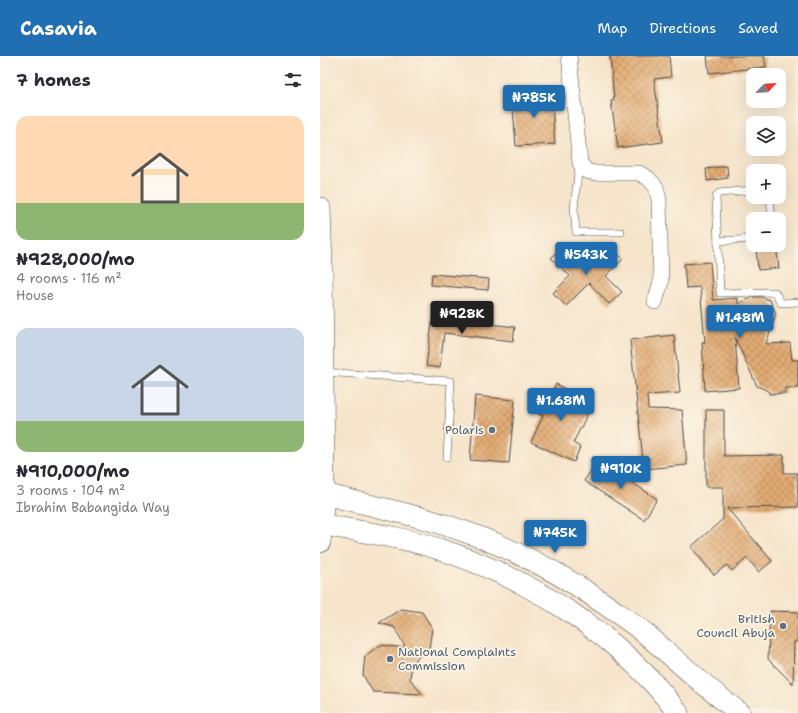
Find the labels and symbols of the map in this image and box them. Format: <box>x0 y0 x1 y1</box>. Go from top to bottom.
north arrow <box>746 68 786 108</box>
pin: ₦785K <box>506 85 562 119</box>
pin: ₦543K <box>558 242 614 276</box>
pin: ₦928K <box>434 301 490 335</box>
pin: ₦1.48M <box>707 305 773 339</box>
pin: ₦1.68M <box>528 388 594 422</box>
place label: Polaris <box>445 422 484 438</box>
marker: Polaris <box>487 425 497 435</box>
pin: ₦910K <box>593 456 649 490</box>
pin: ₦745K <box>527 520 583 554</box>
place label: British Council Abuja <box>696 611 776 641</box>
marker: British Council Abuja <box>778 621 788 631</box>
place label: National Complaints Commission <box>398 644 516 674</box>
marker: National Complaints Commission <box>385 654 395 664</box>

